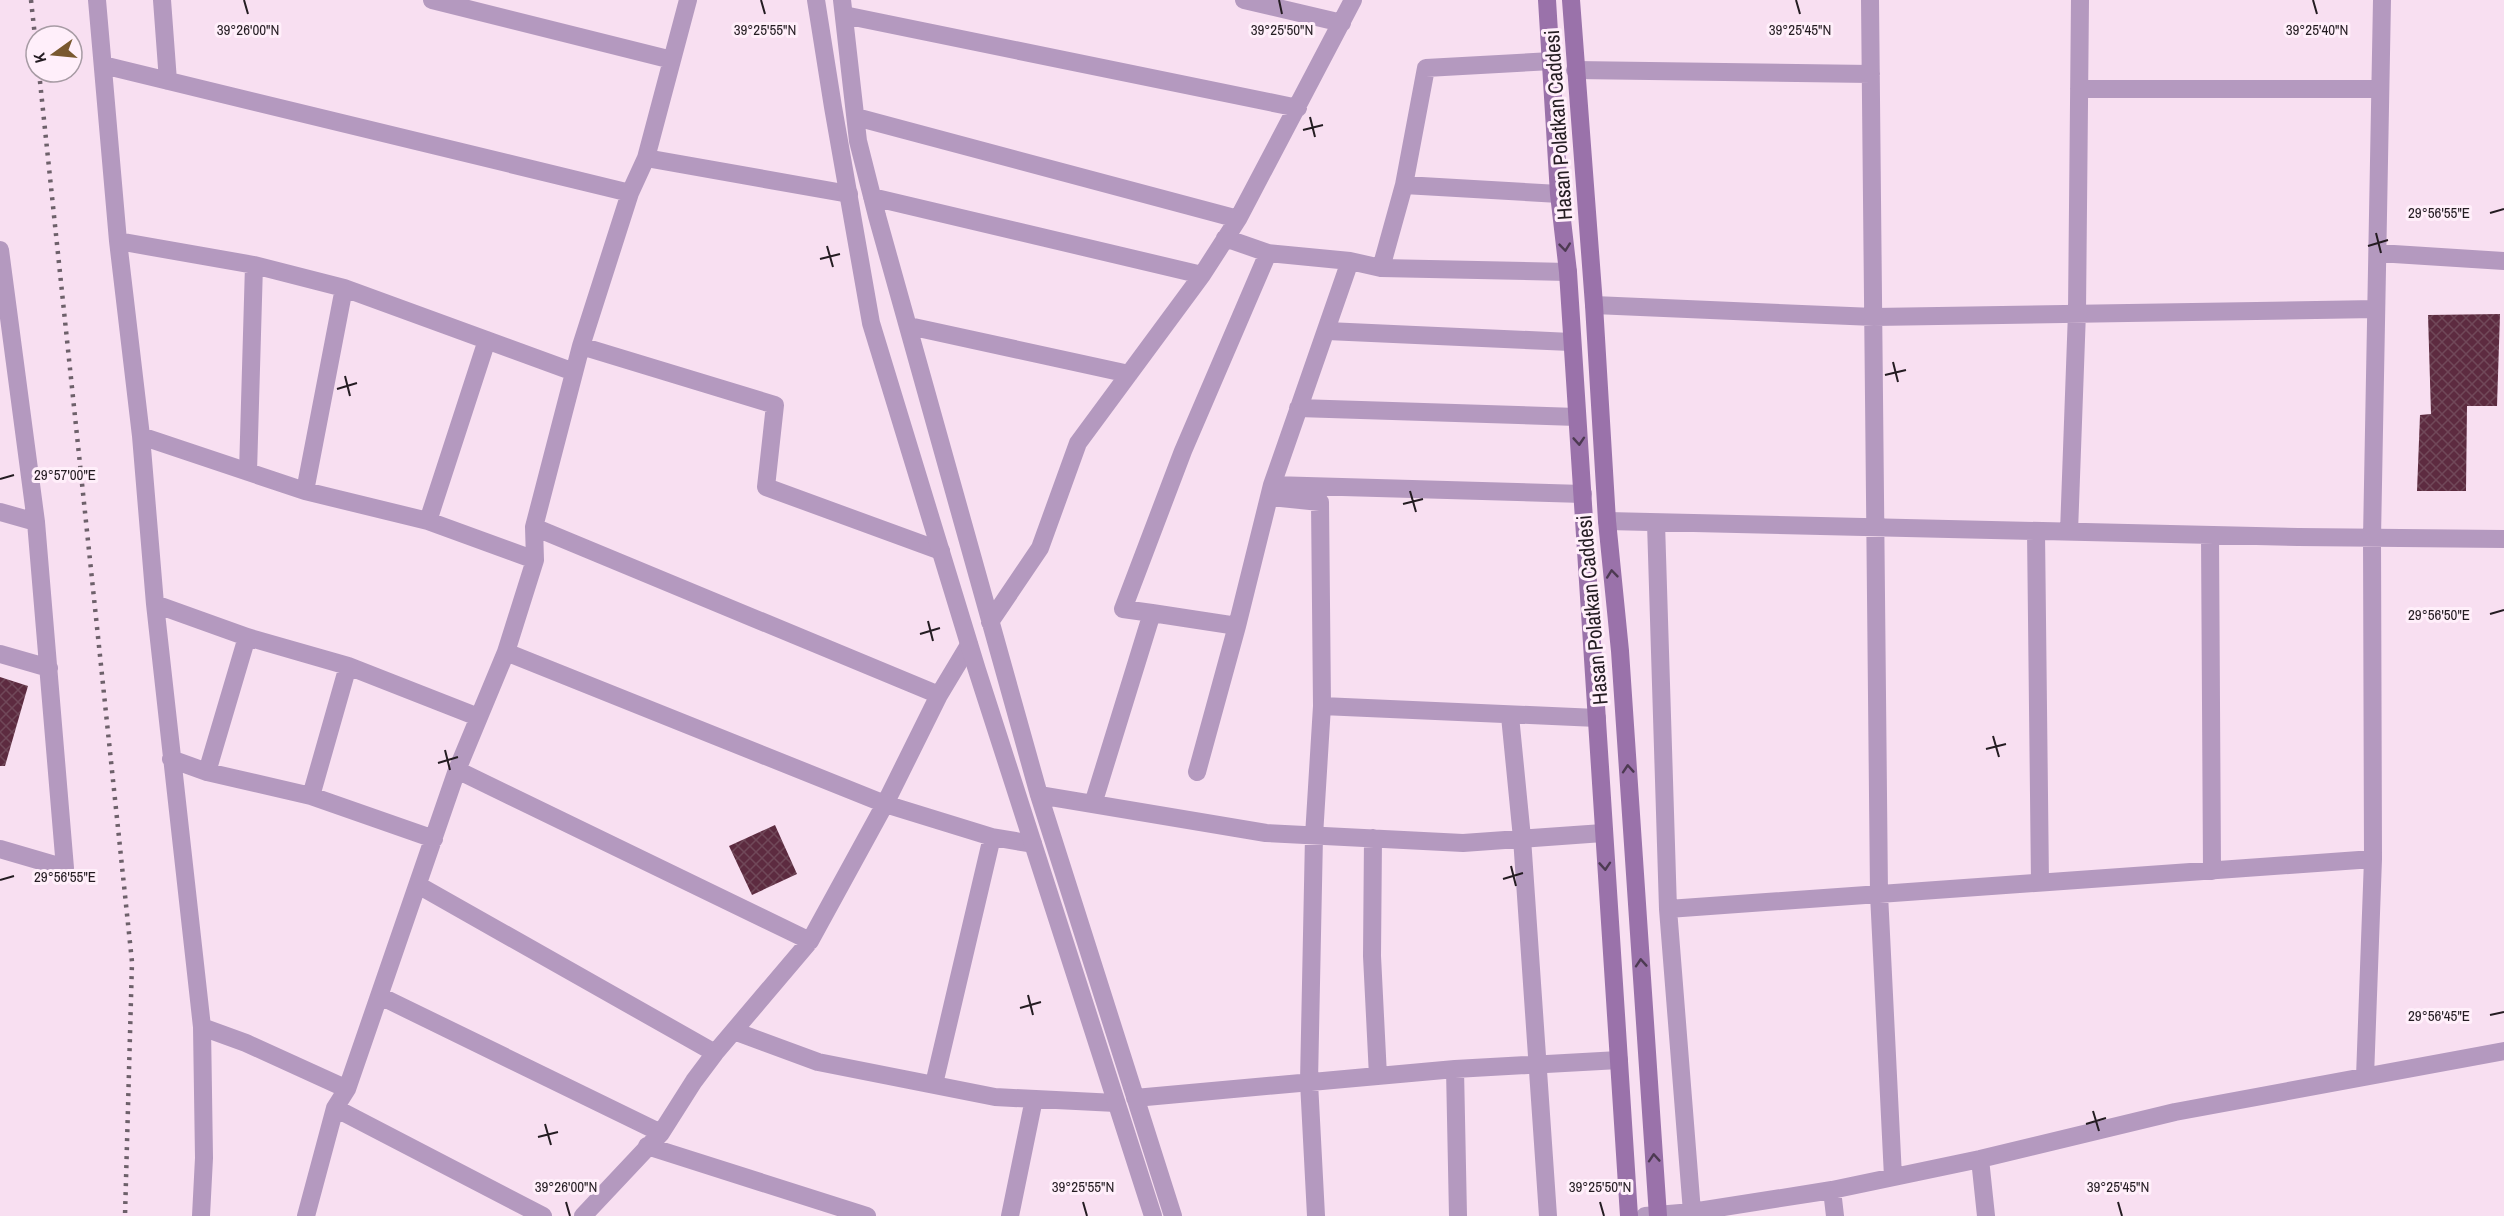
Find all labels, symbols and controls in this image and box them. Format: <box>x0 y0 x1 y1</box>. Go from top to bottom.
text: 39°26'00"N <box>217 19 279 40</box>
text: 39°25'55"N <box>734 19 796 40</box>
text: 39°25'50"N <box>1251 19 1313 40</box>
text: 39°25'45"N <box>1769 19 1831 40</box>
text: 39°25'40"N <box>2286 19 2348 40</box>
north arrow <box>24 24 84 84</box>
street label: Hasan Polatkan Caddesi <box>1537 29 1579 221</box>
text: K <box>28 50 51 65</box>
text: 29°56'55"E <box>2408 202 2470 223</box>
one-way arrow <box>1558 242 1571 251</box>
one-way arrow <box>1572 437 1585 446</box>
text: 29°57'00"E <box>34 464 96 485</box>
street label: Hasan Polatkan Caddesi <box>1569 514 1615 706</box>
one-way arrow <box>1606 570 1619 579</box>
text: 29°56'50"E <box>2408 604 2470 625</box>
one-way arrow <box>1621 764 1634 773</box>
one-way arrow <box>1598 862 1611 871</box>
text: 29°56'55"E <box>34 866 96 887</box>
one-way arrow <box>1634 959 1647 968</box>
text: 29°56'45"E <box>2408 1005 2470 1026</box>
one-way arrow <box>1647 1153 1660 1162</box>
text: 39°26'00"N <box>535 1176 597 1197</box>
text: 39°25'55"N <box>1052 1176 1114 1197</box>
text: 39°25'50"N <box>1569 1176 1631 1197</box>
text: 39°25'45"N <box>2087 1176 2149 1197</box>

